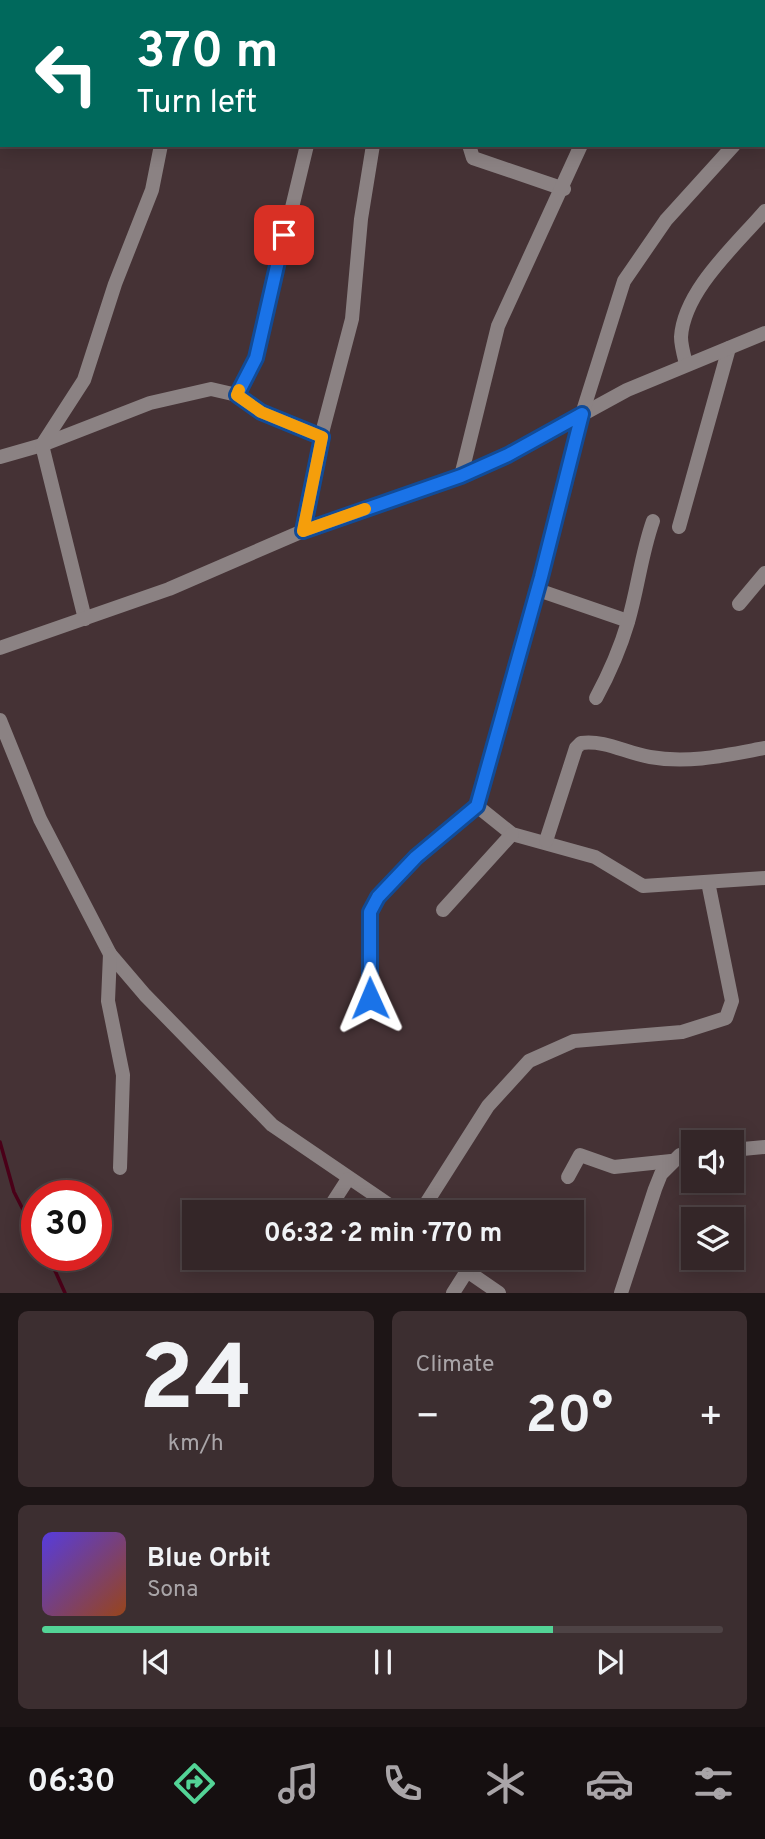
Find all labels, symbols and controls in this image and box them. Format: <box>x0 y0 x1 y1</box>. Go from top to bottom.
text: 370 m <box>136 23 278 85</box>
icon: left <box>21 28 112 119</box>
text: Turn left <box>136 84 257 124</box>
pin <box>254 205 314 265</box>
icon: arrive <box>265 216 303 254</box>
position arrow <box>333 961 407 1035</box>
map controls <box>681 1130 744 1270</box>
button: sound <box>681 1130 744 1193</box>
speed limit sign: 30 <box>21 1180 112 1271</box>
button: layers <box>681 1207 744 1270</box>
text: 06:32 · 2 min · 770 m <box>264 1218 502 1251</box>
text: 24 <box>139 1327 253 1442</box>
text: Climate <box>416 1351 494 1380</box>
text: 20° <box>525 1385 613 1451</box>
text: − <box>416 1394 440 1443</box>
text: + <box>698 1394 723 1443</box>
text: km/h <box>168 1430 224 1459</box>
text: Blue Orbit <box>147 1543 271 1576</box>
text: Sona <box>147 1576 198 1605</box>
icon: previous <box>137 1643 175 1681</box>
icon: pause <box>364 1643 402 1681</box>
icon: next <box>591 1643 629 1681</box>
icon: directions <box>170 1759 219 1808</box>
icon: music <box>274 1759 323 1808</box>
icon: phone <box>378 1759 427 1808</box>
icon: climate <box>481 1759 530 1808</box>
icon: car <box>585 1759 634 1808</box>
icon: filters <box>689 1759 738 1808</box>
text: 06:30 <box>27 1763 116 1803</box>

